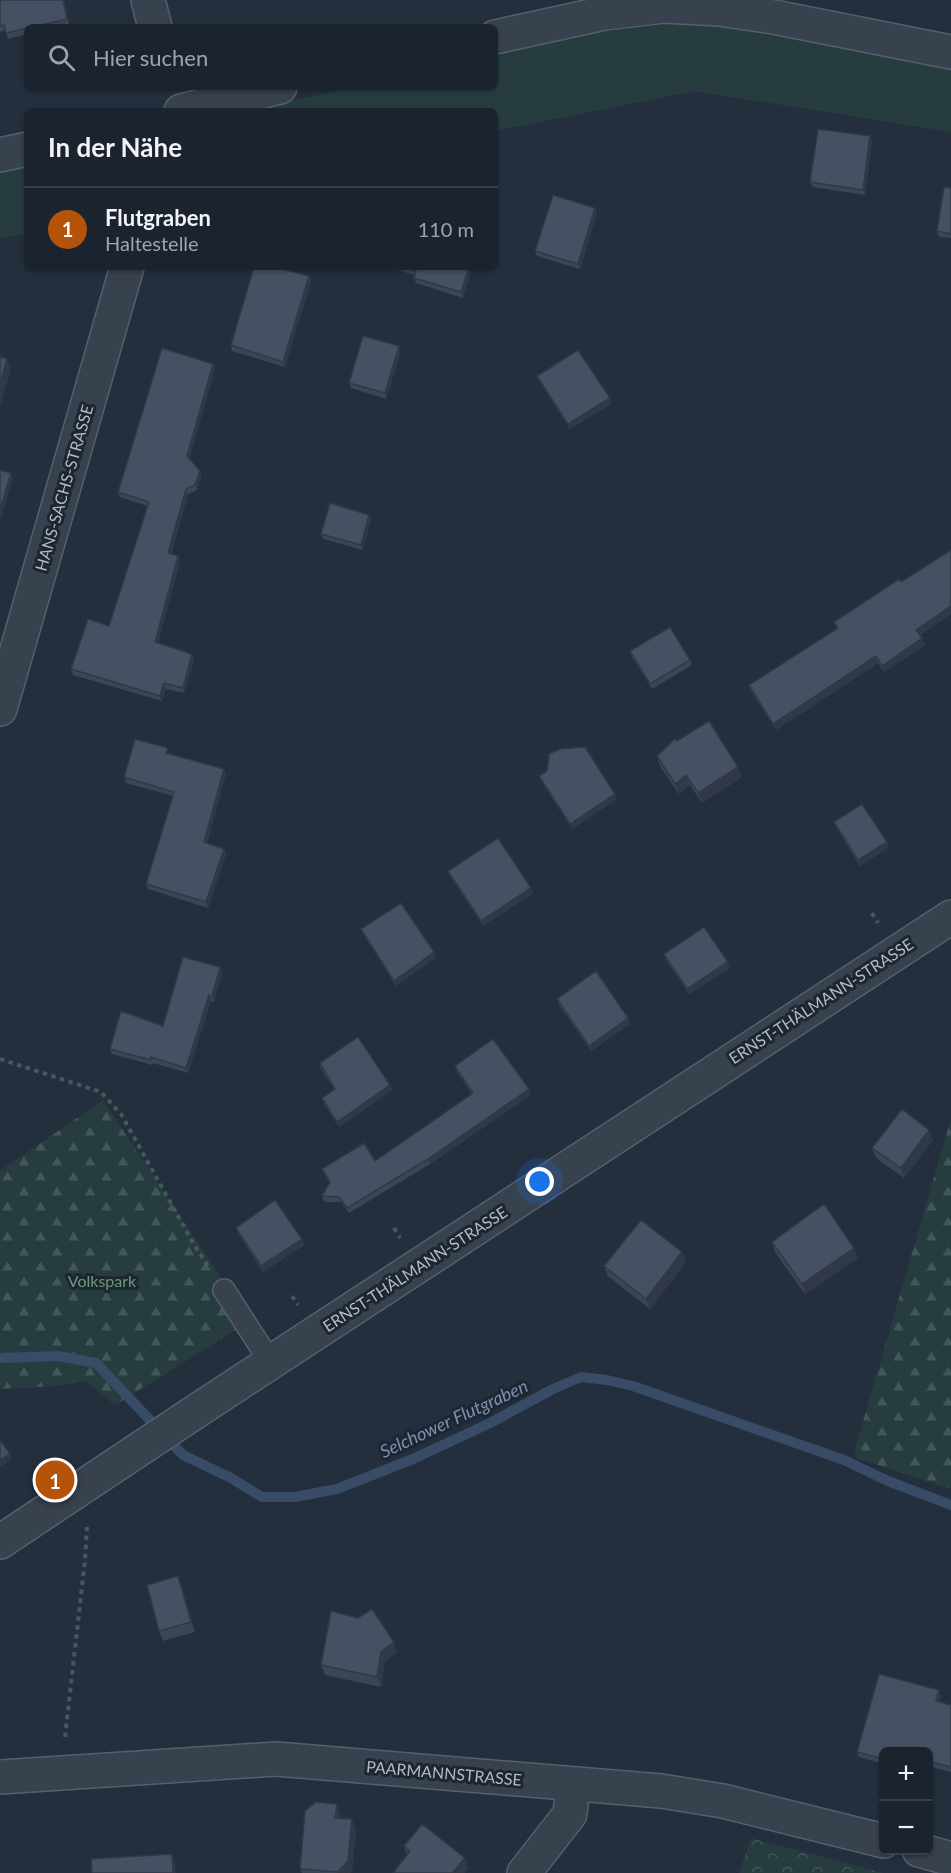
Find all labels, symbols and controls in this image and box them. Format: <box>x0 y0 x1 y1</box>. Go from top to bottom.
search box <box>24 24 498 90</box>
icon: search <box>45 41 78 74</box>
text: Hier suchen <box>93 44 208 71</box>
text: In der Nähe <box>48 131 182 163</box>
text: Flutgraben <box>105 204 211 231</box>
text: 1 <box>62 217 73 241</box>
text: 110 m <box>418 217 474 241</box>
text: Haltestelle <box>105 231 199 255</box>
street label: HANS-SACHS-STRASSE <box>31 403 96 573</box>
street label: ERNST-THÄLMANN-STRASSE <box>725 934 916 1067</box>
your location <box>525 1167 554 1196</box>
street label: ERNST-THÄLMANN-STRASSE <box>319 1202 510 1335</box>
park label: Volkspark <box>68 1271 137 1290</box>
water label: Selchower Flutgraben <box>376 1374 531 1462</box>
pin: 1 <box>36 1458 74 1502</box>
map controls <box>879 1747 933 1855</box>
button: + <box>879 1747 933 1801</box>
street label: PAARMANNSTRASSE <box>365 1756 523 1789</box>
button: − <box>879 1801 933 1855</box>

